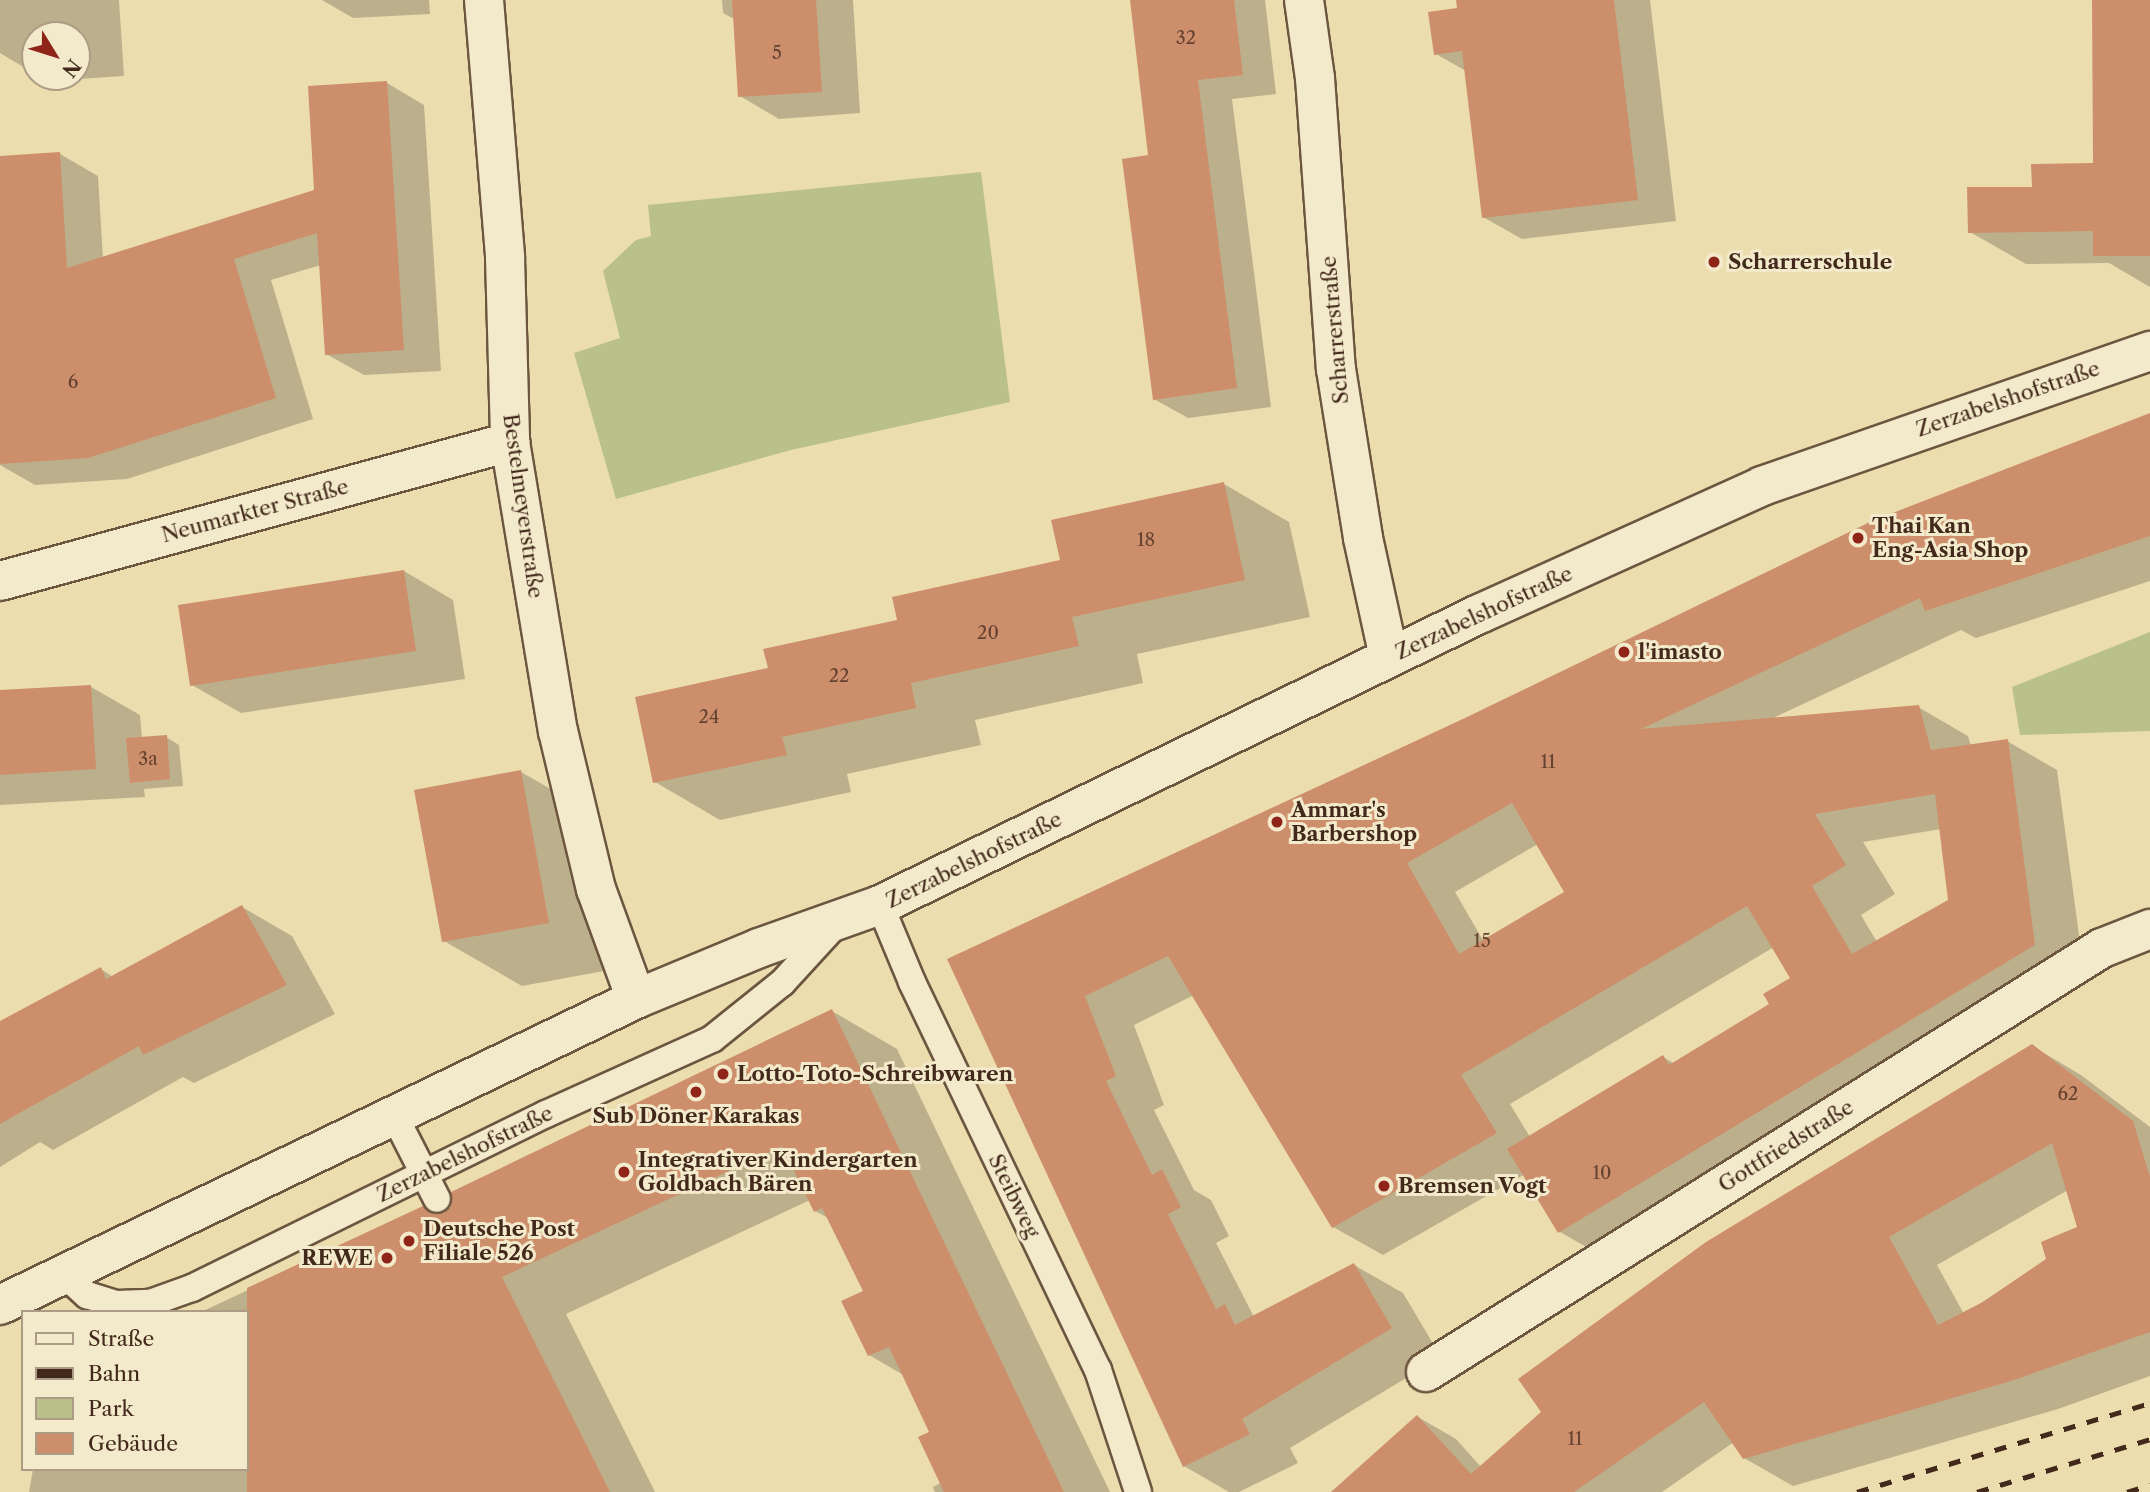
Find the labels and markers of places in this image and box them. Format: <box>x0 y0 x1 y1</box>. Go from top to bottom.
place label: Scharrerschule <box>1728 249 1892 275</box>
marker: Scharrerschule <box>1706 254 1722 270</box>
place label: Thai Kan Eng-Asia Shop <box>1872 513 2029 563</box>
marker: Thai Kan Eng-Asia Shop <box>1850 530 1866 546</box>
place label: l'imasto <box>1638 639 1722 665</box>
marker: l'imasto <box>1616 644 1632 660</box>
place label: Ammar's Barbershop <box>1291 797 1417 847</box>
marker: Ammar's Barbershop <box>1269 814 1285 830</box>
place label: Lotto-Toto-Schreibwaren <box>737 1061 1013 1087</box>
marker: Lotto-Toto-Schreibwaren <box>715 1066 731 1082</box>
marker: Sub Döner Karakas <box>688 1084 704 1100</box>
place label: Sub Döner Karakas <box>592 1103 800 1129</box>
place label: Integrativer Kindergarten Goldbach Bären <box>638 1147 918 1197</box>
marker: Integrativer Kindergarten Goldbach Bären <box>616 1164 632 1180</box>
place label: Bremsen Vogt <box>1398 1173 1547 1199</box>
marker: Bremsen Vogt <box>1376 1178 1392 1194</box>
place label: Deutsche Post Filiale 526 <box>423 1216 575 1266</box>
marker: Deutsche Post Filiale 526 <box>401 1233 417 1249</box>
place label: REWE <box>301 1245 373 1271</box>
marker: REWE <box>379 1250 395 1266</box>

